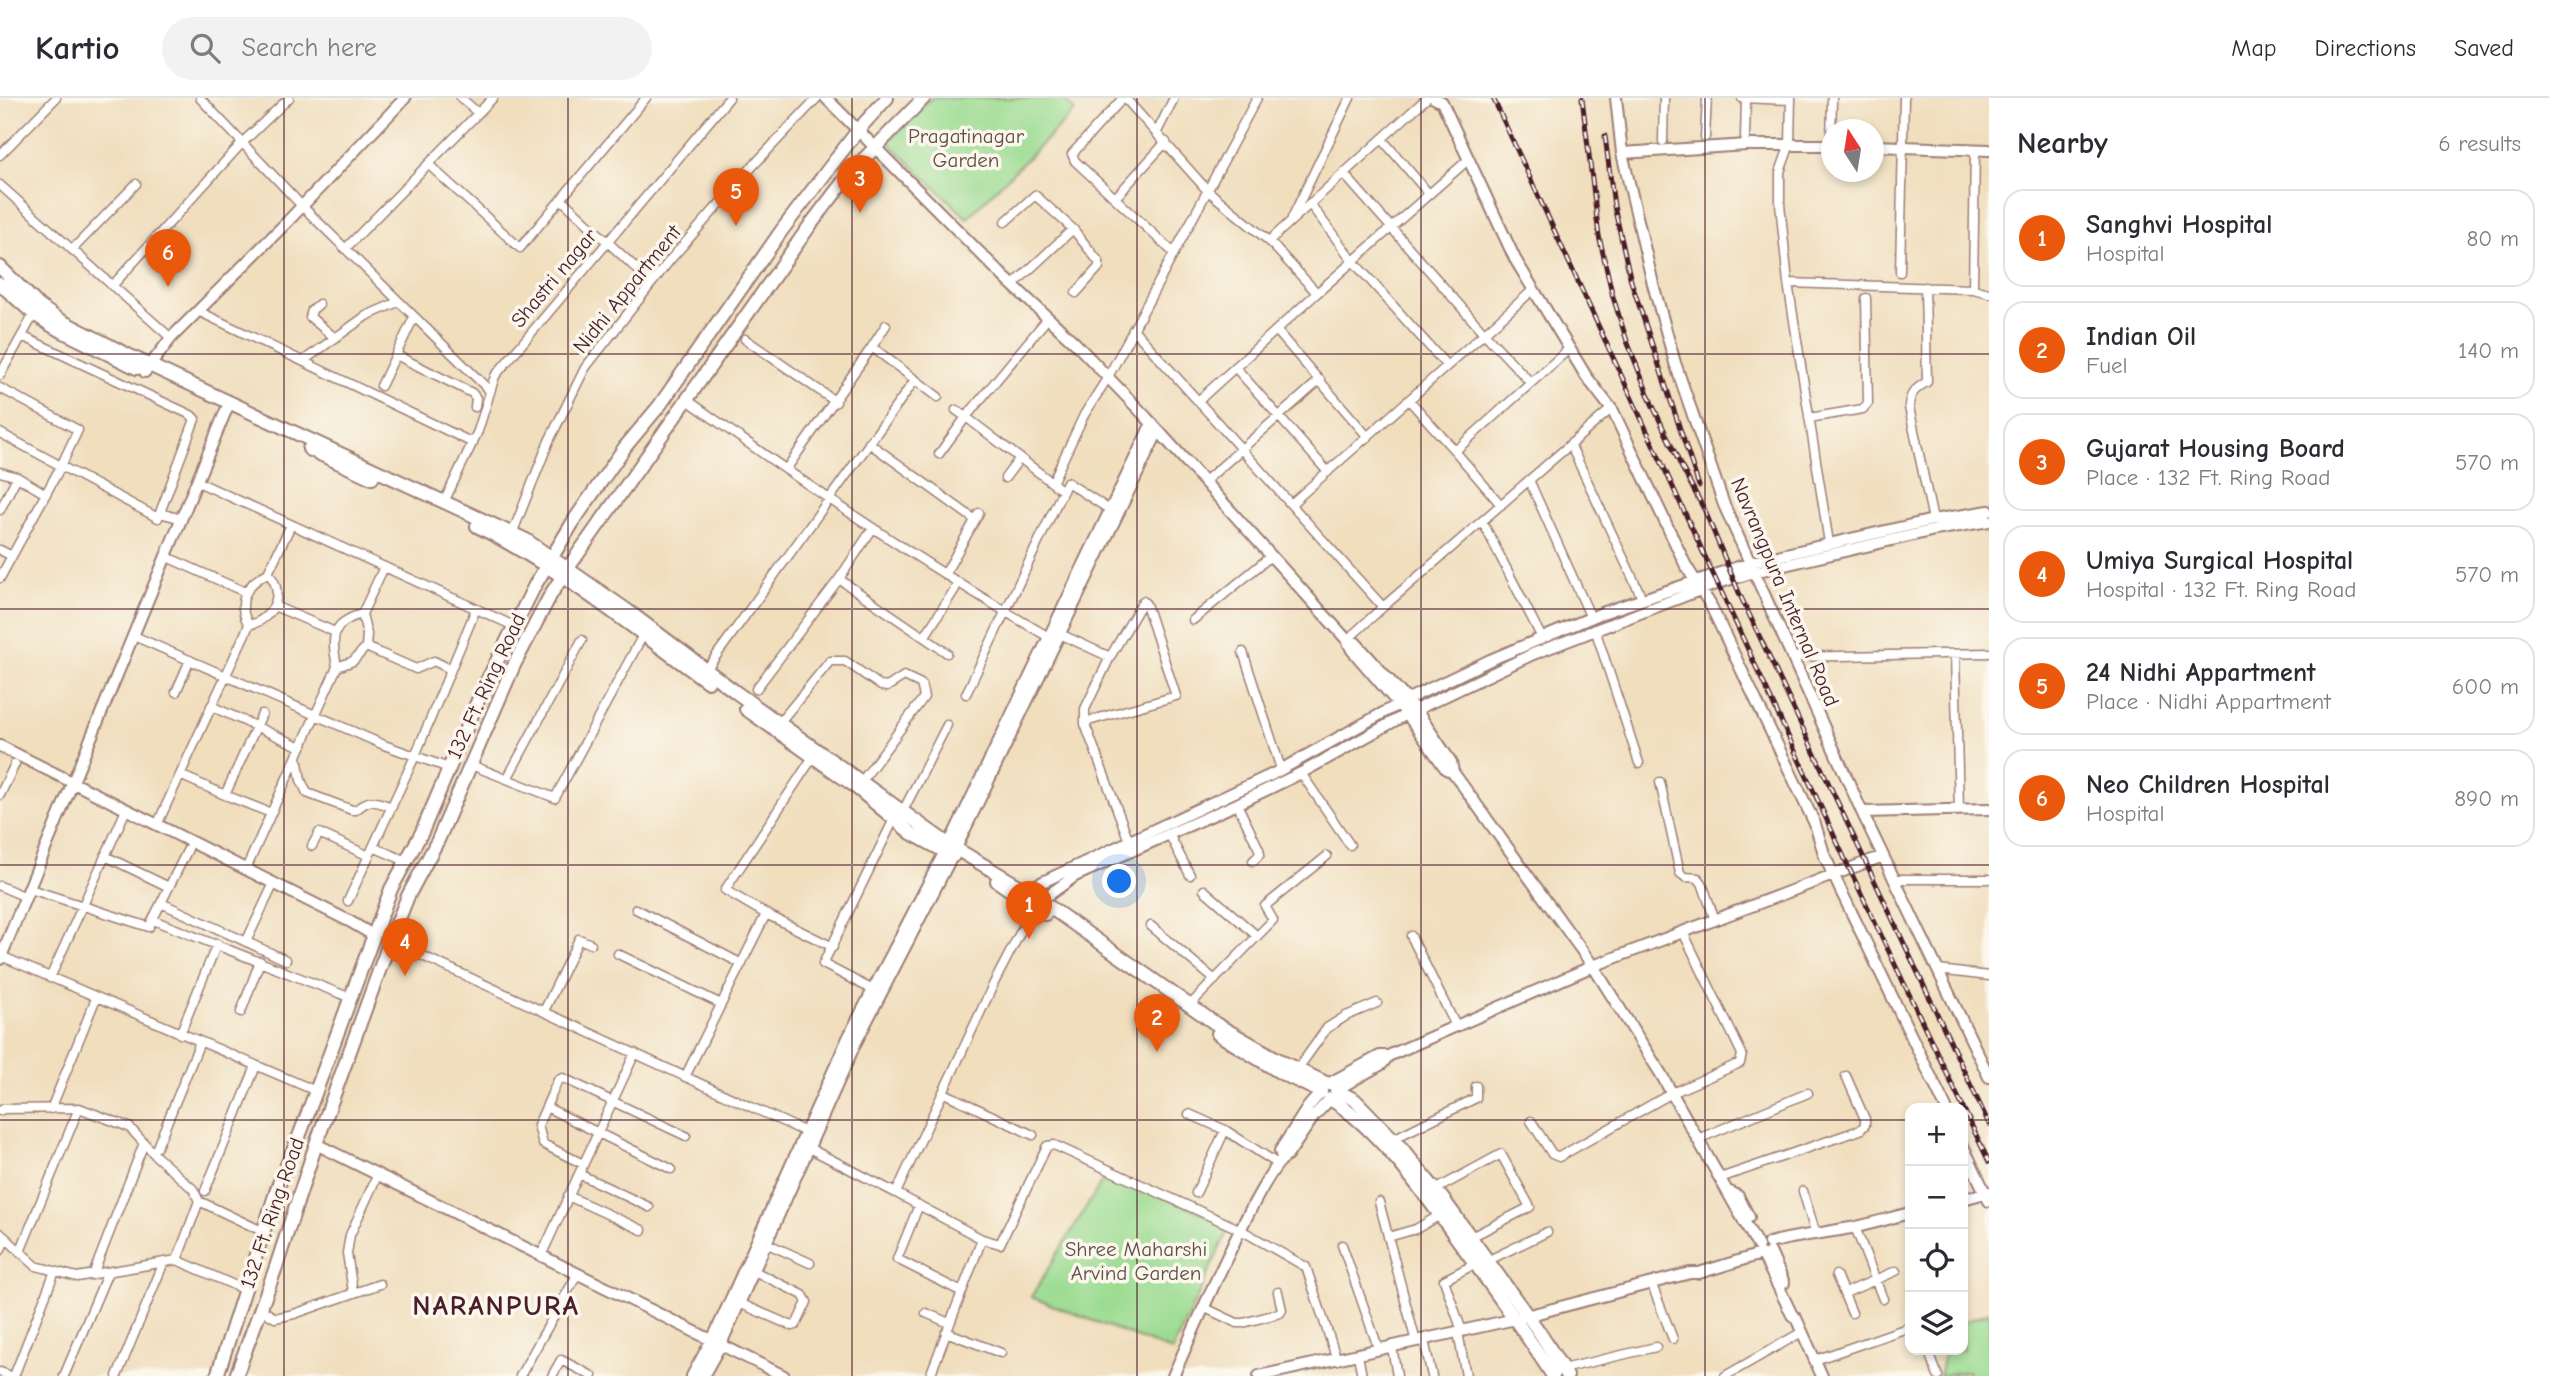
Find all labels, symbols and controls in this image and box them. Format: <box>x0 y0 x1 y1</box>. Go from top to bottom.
search box <box>162 17 652 80</box>
text: Kartio <box>35 29 120 67</box>
icon: search <box>186 29 224 67</box>
text: Search here <box>242 33 377 63</box>
text: Map <box>2231 34 2277 62</box>
text: Directions <box>2315 34 2416 62</box>
text: Saved <box>2454 34 2514 62</box>
north arrow <box>1821 119 1884 182</box>
park label: Pragatinagar Garden <box>908 124 1025 172</box>
text: Nearby <box>2017 126 2108 161</box>
text: 6 results <box>2438 130 2521 157</box>
pin: 3 <box>837 155 883 213</box>
pin: 5 <box>713 168 759 226</box>
text: Sanghvi Hospital <box>2086 210 2272 240</box>
street label: Nidhi Appartment <box>568 219 687 358</box>
street label: Shastri nagar <box>506 223 603 332</box>
text: 1 <box>2037 225 2047 252</box>
text: 80 m <box>2466 225 2519 252</box>
pin: 6 <box>145 229 191 287</box>
text: Hospital <box>2086 240 2164 267</box>
text: Indian Oil <box>2086 322 2196 352</box>
text: 2 <box>2036 337 2048 364</box>
text: 140 m <box>2458 337 2519 364</box>
text: Fuel <box>2086 352 2128 379</box>
text: Gujarat Housing Board <box>2086 434 2345 464</box>
text: 3 <box>2036 449 2048 476</box>
text: 570 m <box>2455 449 2519 476</box>
text: Place · 132 Ft. Ring Road <box>2086 464 2331 491</box>
street label: Navrangpura Internal Road <box>1726 474 1844 710</box>
text: Umiya Surgical Hospital <box>2086 546 2353 576</box>
text: 4 <box>2037 561 2047 588</box>
text: 570 m <box>2455 561 2519 588</box>
text: Hospital · 132 Ft. Ring Road <box>2086 576 2357 603</box>
street label: 132 Ft. Ring Road <box>442 609 530 763</box>
text: 24 Nidhi Appartment <box>2086 658 2316 688</box>
text: 5 <box>2036 673 2048 700</box>
text: 600 m <box>2452 673 2519 700</box>
text: Place · Nidhi Appartment <box>2086 688 2331 715</box>
text: Neo Children Hospital <box>2086 770 2330 800</box>
text: 6 <box>2036 785 2048 812</box>
text: 890 m <box>2454 785 2519 812</box>
text: Hospital <box>2086 800 2164 827</box>
your location <box>1102 864 1136 898</box>
pin: 1 <box>1006 881 1052 939</box>
pin: 4 <box>382 918 428 976</box>
pin: 2 <box>1134 994 1180 1052</box>
map controls <box>1905 1103 1968 1355</box>
button: + <box>1905 1103 1968 1166</box>
street label: 132 Ft. Ring Road <box>235 1135 309 1291</box>
button: − <box>1905 1166 1968 1229</box>
button: locate <box>1905 1229 1968 1292</box>
park label: Shree Maharshi Arvind Garden <box>1065 1237 1207 1285</box>
district label: NARANPURA <box>412 1290 580 1322</box>
button: layers <box>1905 1292 1968 1355</box>

